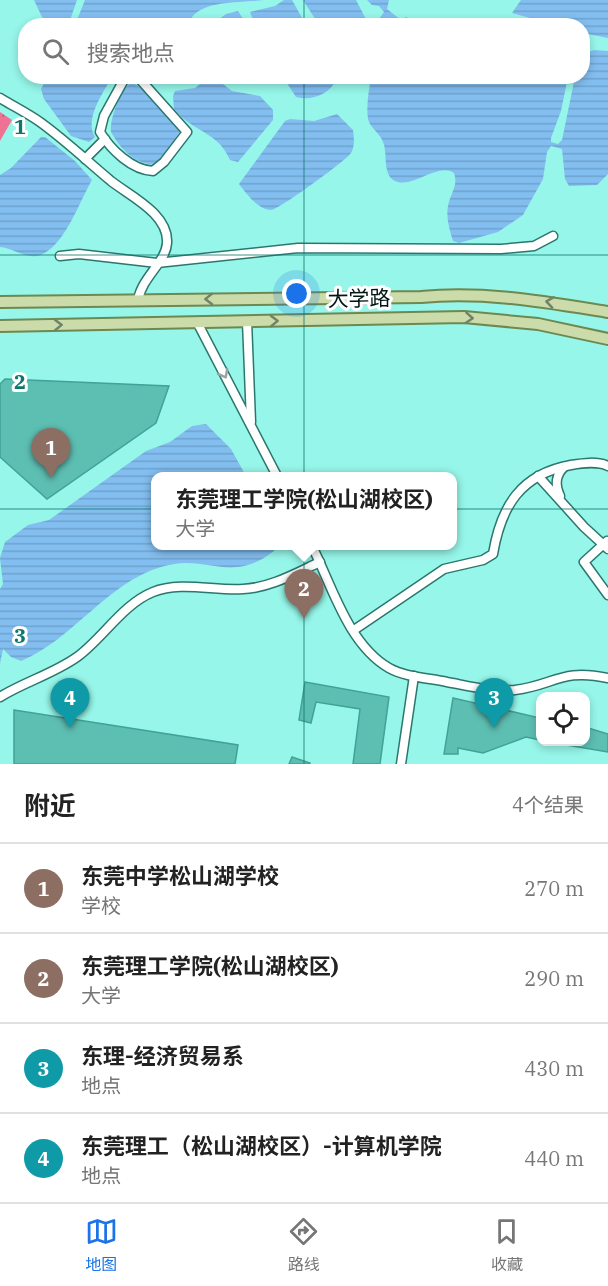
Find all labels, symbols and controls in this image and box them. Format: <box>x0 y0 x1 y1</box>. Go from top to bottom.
search box <box>18 18 590 84</box>
icon: search <box>39 35 72 68</box>
text: 搜索地点 <box>87 38 175 67</box>
text: 1 <box>14 113 26 140</box>
your location <box>282 279 311 308</box>
street label: 大学路 <box>327 283 391 313</box>
one-way arrow <box>205 293 214 305</box>
one-way arrow <box>546 297 555 309</box>
one-way arrow <box>465 311 474 324</box>
one-way arrow <box>270 314 279 327</box>
one-way arrow <box>54 318 63 331</box>
text: 2 <box>14 368 26 395</box>
one-way arrow <box>217 368 228 378</box>
pin: 1 <box>32 428 70 478</box>
popup <box>151 472 457 550</box>
text: 东莞理工学院(松山湖校区) <box>175 484 433 513</box>
text: 大学 <box>175 515 215 542</box>
pin: 2 <box>284 570 324 619</box>
text: 3 <box>14 622 26 649</box>
pin: 4 <box>50 678 90 728</box>
pin: 3 <box>474 678 514 728</box>
map controls <box>536 692 590 746</box>
button: locate <box>536 692 590 746</box>
text: 附近 <box>24 788 76 822</box>
text: 4个结果 <box>512 791 584 818</box>
text: 东莞中学松山湖学校 <box>81 861 279 890</box>
text: 1 <box>38 875 50 902</box>
text: 270 m <box>524 875 584 902</box>
text: 学校 <box>81 892 121 919</box>
text: 东莞理工学院(松山湖校区) <box>81 951 339 980</box>
text: 2 <box>38 965 50 992</box>
text: 290 m <box>524 965 584 992</box>
text: 大学 <box>81 982 121 1009</box>
text: 东理-经济贸易系 <box>81 1041 244 1070</box>
text: 3 <box>38 1055 50 1082</box>
text: 430 m <box>524 1055 584 1082</box>
text: 地点 <box>81 1072 121 1099</box>
text: 东莞理工（松山湖校区）-计算机学院 <box>81 1131 442 1160</box>
text: 4 <box>38 1145 50 1172</box>
text: 440 m <box>524 1145 584 1172</box>
text: 地点 <box>81 1162 121 1189</box>
tab: 地图 <box>85 1215 118 1275</box>
tab: 路线 <box>287 1215 320 1275</box>
tab: 收藏 <box>490 1215 523 1275</box>

